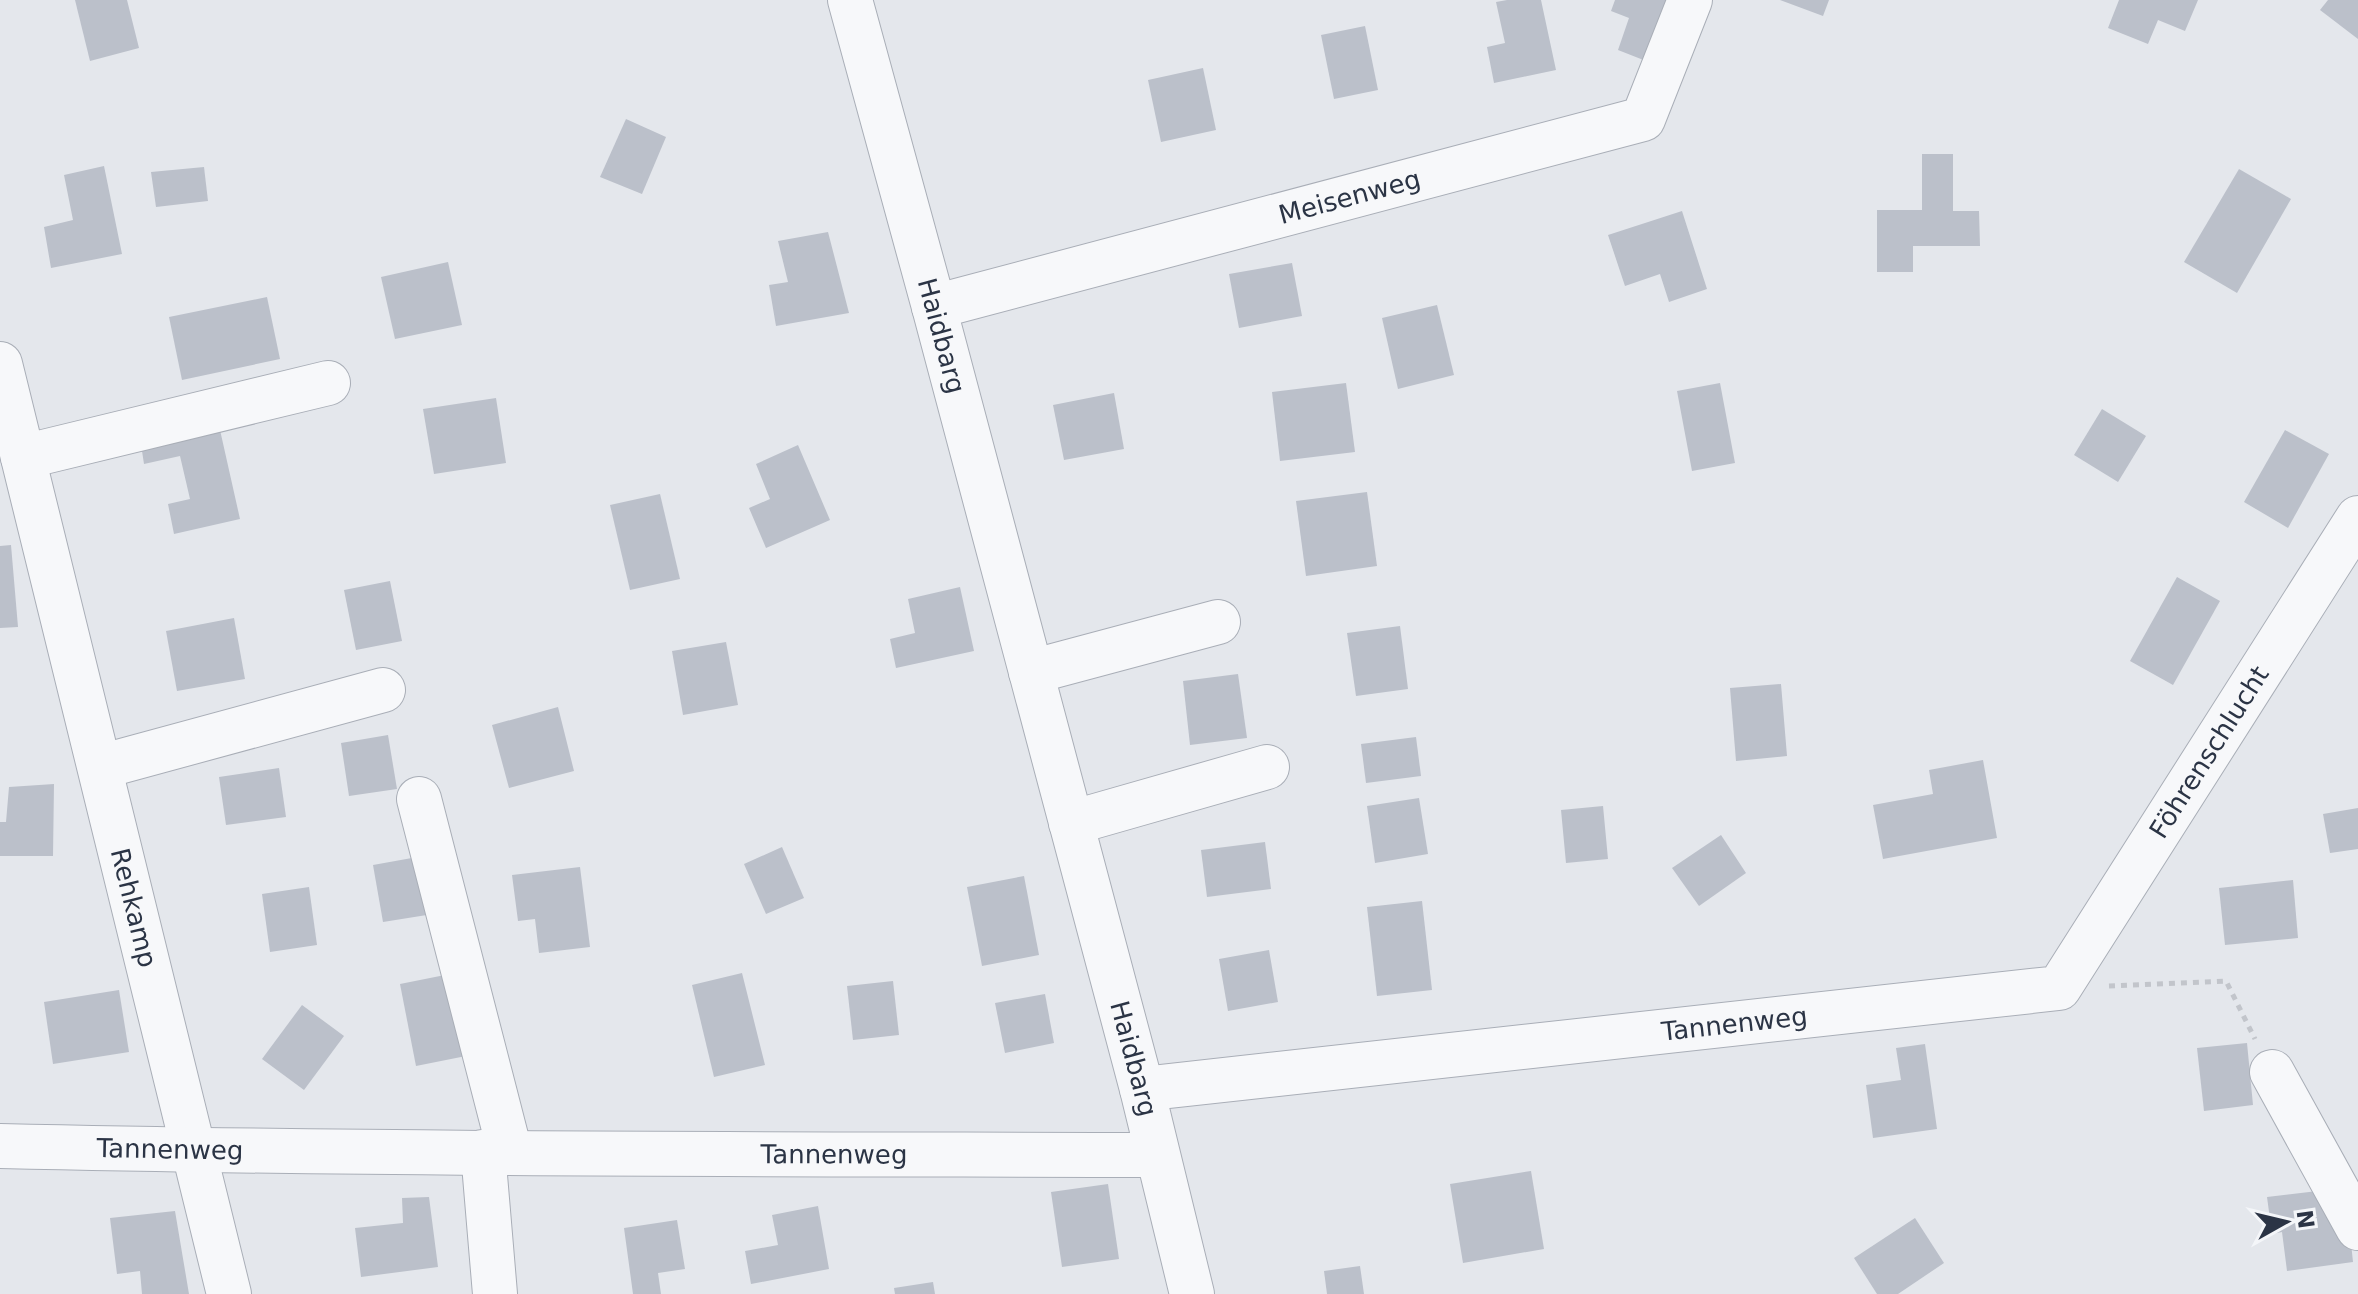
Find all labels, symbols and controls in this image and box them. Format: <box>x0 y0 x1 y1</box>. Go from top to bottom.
street label: Meisenweg <box>1275 164 1424 230</box>
street label: Haidbarg <box>912 275 971 397</box>
street label: Föhrenschlucht <box>2143 661 2275 844</box>
street label: Rehkamp <box>105 845 163 970</box>
street label: Haidbarg <box>1104 997 1163 1120</box>
street label: Tannenweg <box>1659 1001 1809 1047</box>
street label: Tannenweg <box>95 1133 244 1165</box>
street label: Tannenweg <box>760 1139 907 1170</box>
north arrow <box>2246 1182 2326 1262</box>
text: N <box>2292 1208 2319 1230</box>

